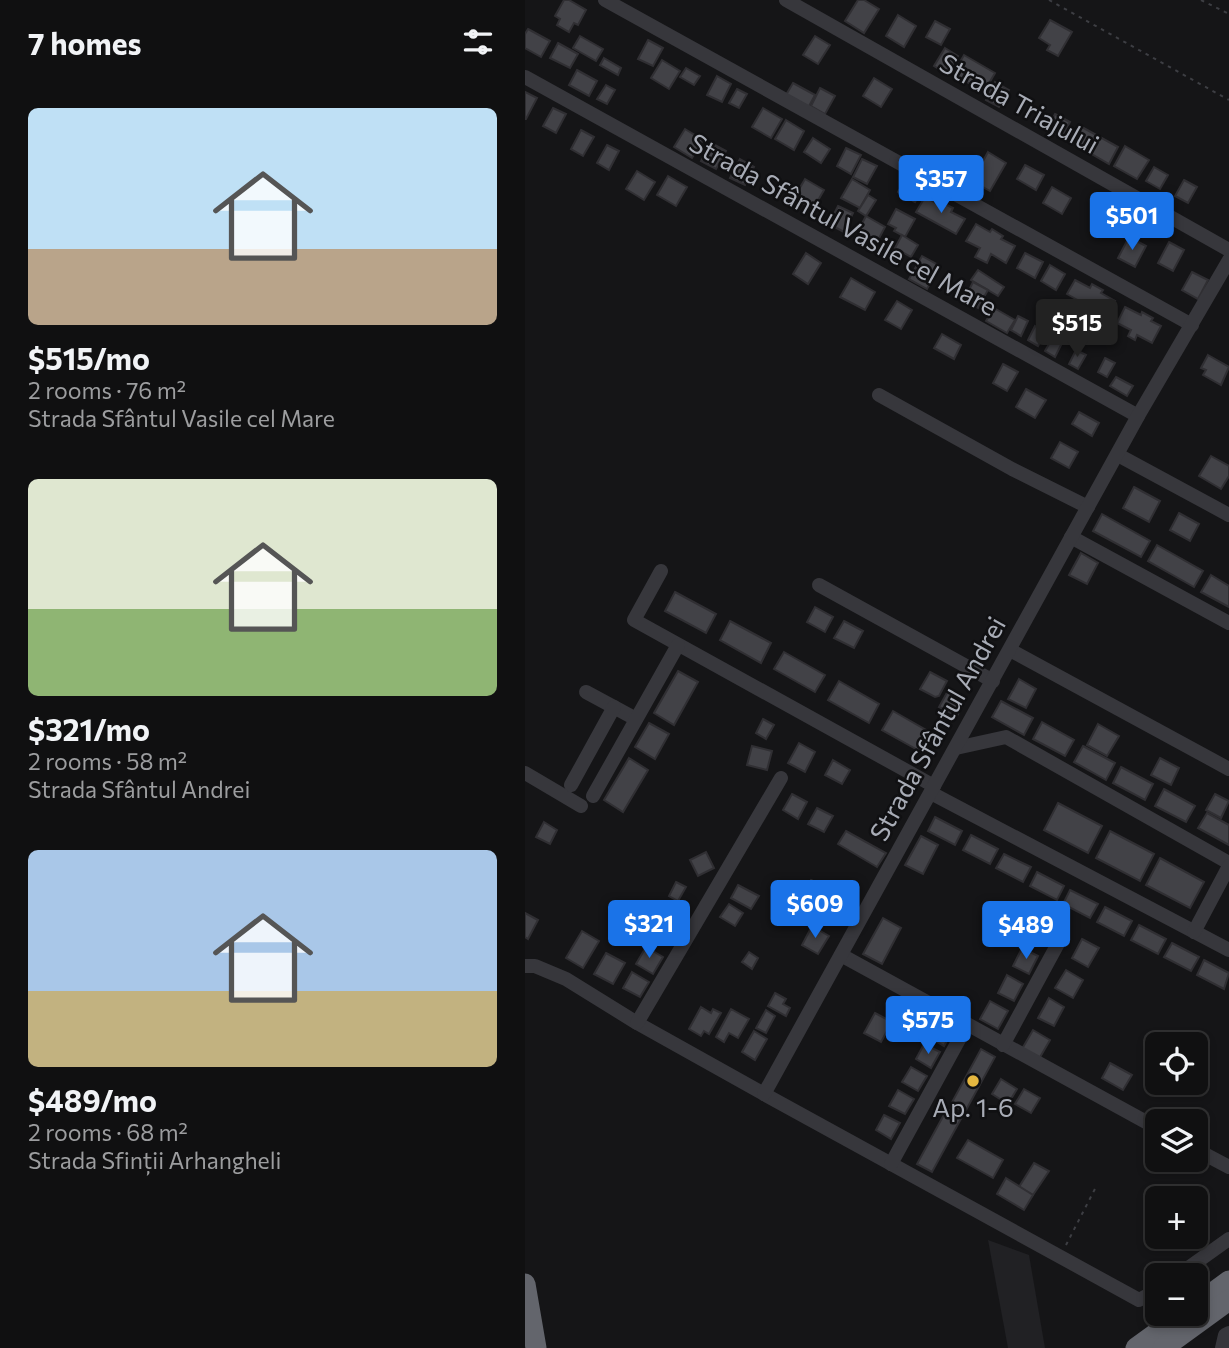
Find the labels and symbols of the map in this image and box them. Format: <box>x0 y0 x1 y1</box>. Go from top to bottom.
street label: Strada Triajului <box>935 46 1105 159</box>
street label: Strada Sfântul Vasile cel Mare <box>684 126 1003 321</box>
pin: $357 <box>900 156 982 215</box>
pin: $501 <box>1091 192 1173 252</box>
pin: $515 <box>1036 300 1118 359</box>
street label: Strada Sfântul Andrei <box>862 611 1011 846</box>
pin: $609 <box>774 880 856 940</box>
pin: $321 <box>608 900 690 960</box>
pin: $489 <box>985 902 1067 961</box>
pin: $575 <box>887 996 969 1056</box>
marker: Ap. 1-6 <box>965 1073 981 1089</box>
place label: Ap. 1-6 <box>932 1091 1014 1122</box>

